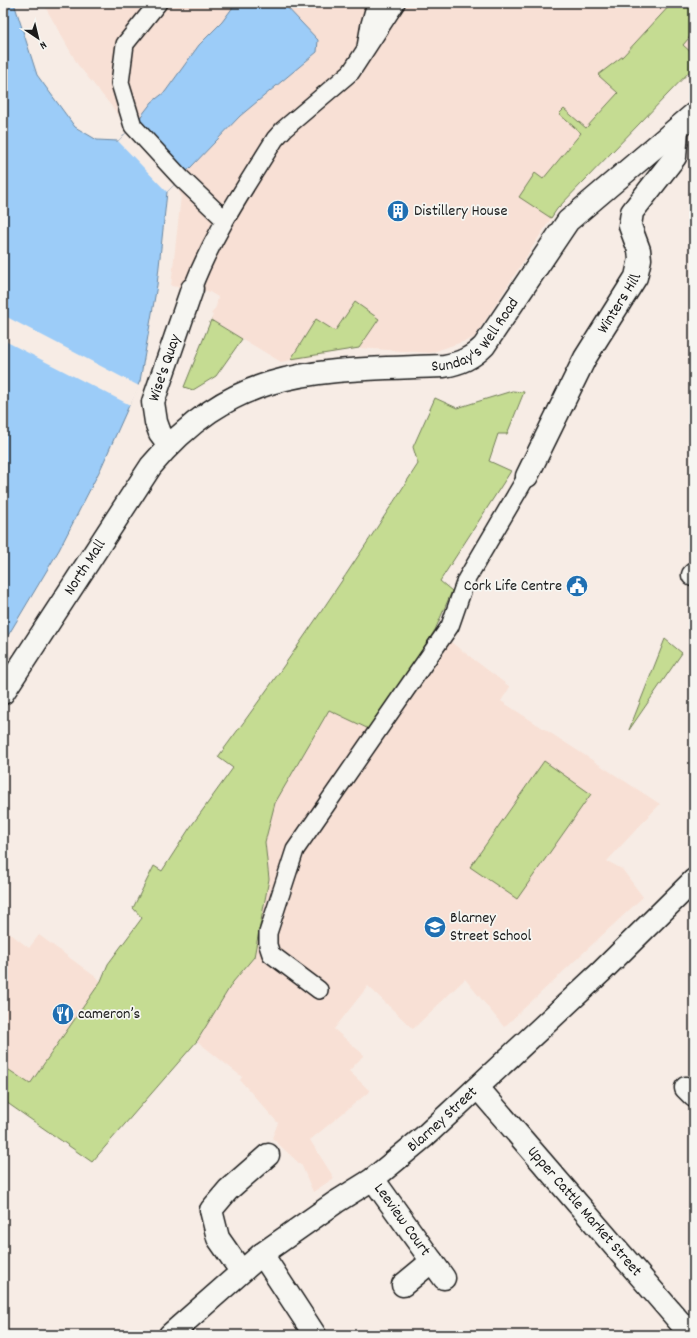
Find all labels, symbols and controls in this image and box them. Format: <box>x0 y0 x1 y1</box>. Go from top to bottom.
north arrow <box>18 18 58 58</box>
text: N <box>35 36 49 53</box>
building icon: Distillery House <box>385 198 411 224</box>
place label: Distillery House <box>414 200 507 223</box>
street label: Winters Hill <box>592 272 648 338</box>
street label: Sunday's Well Road <box>431 293 525 378</box>
street label: Wise's Quay <box>143 331 187 405</box>
street label: North Mall <box>58 535 112 600</box>
public building icon: Cork Life Centre <box>564 573 590 599</box>
place label: Cork Life Centre <box>464 575 562 598</box>
place label: Blarney Street School <box>450 907 532 948</box>
school or university icon: Blarney Street School <box>422 914 448 940</box>
restaurant icon: cameron’s <box>50 1001 76 1027</box>
place label: cameron’s <box>78 1003 141 1026</box>
street label: Blarney Street <box>402 1081 483 1158</box>
street label: Upper Cattle Market Street <box>522 1141 647 1282</box>
street label: Leeview Court <box>368 1178 436 1261</box>

